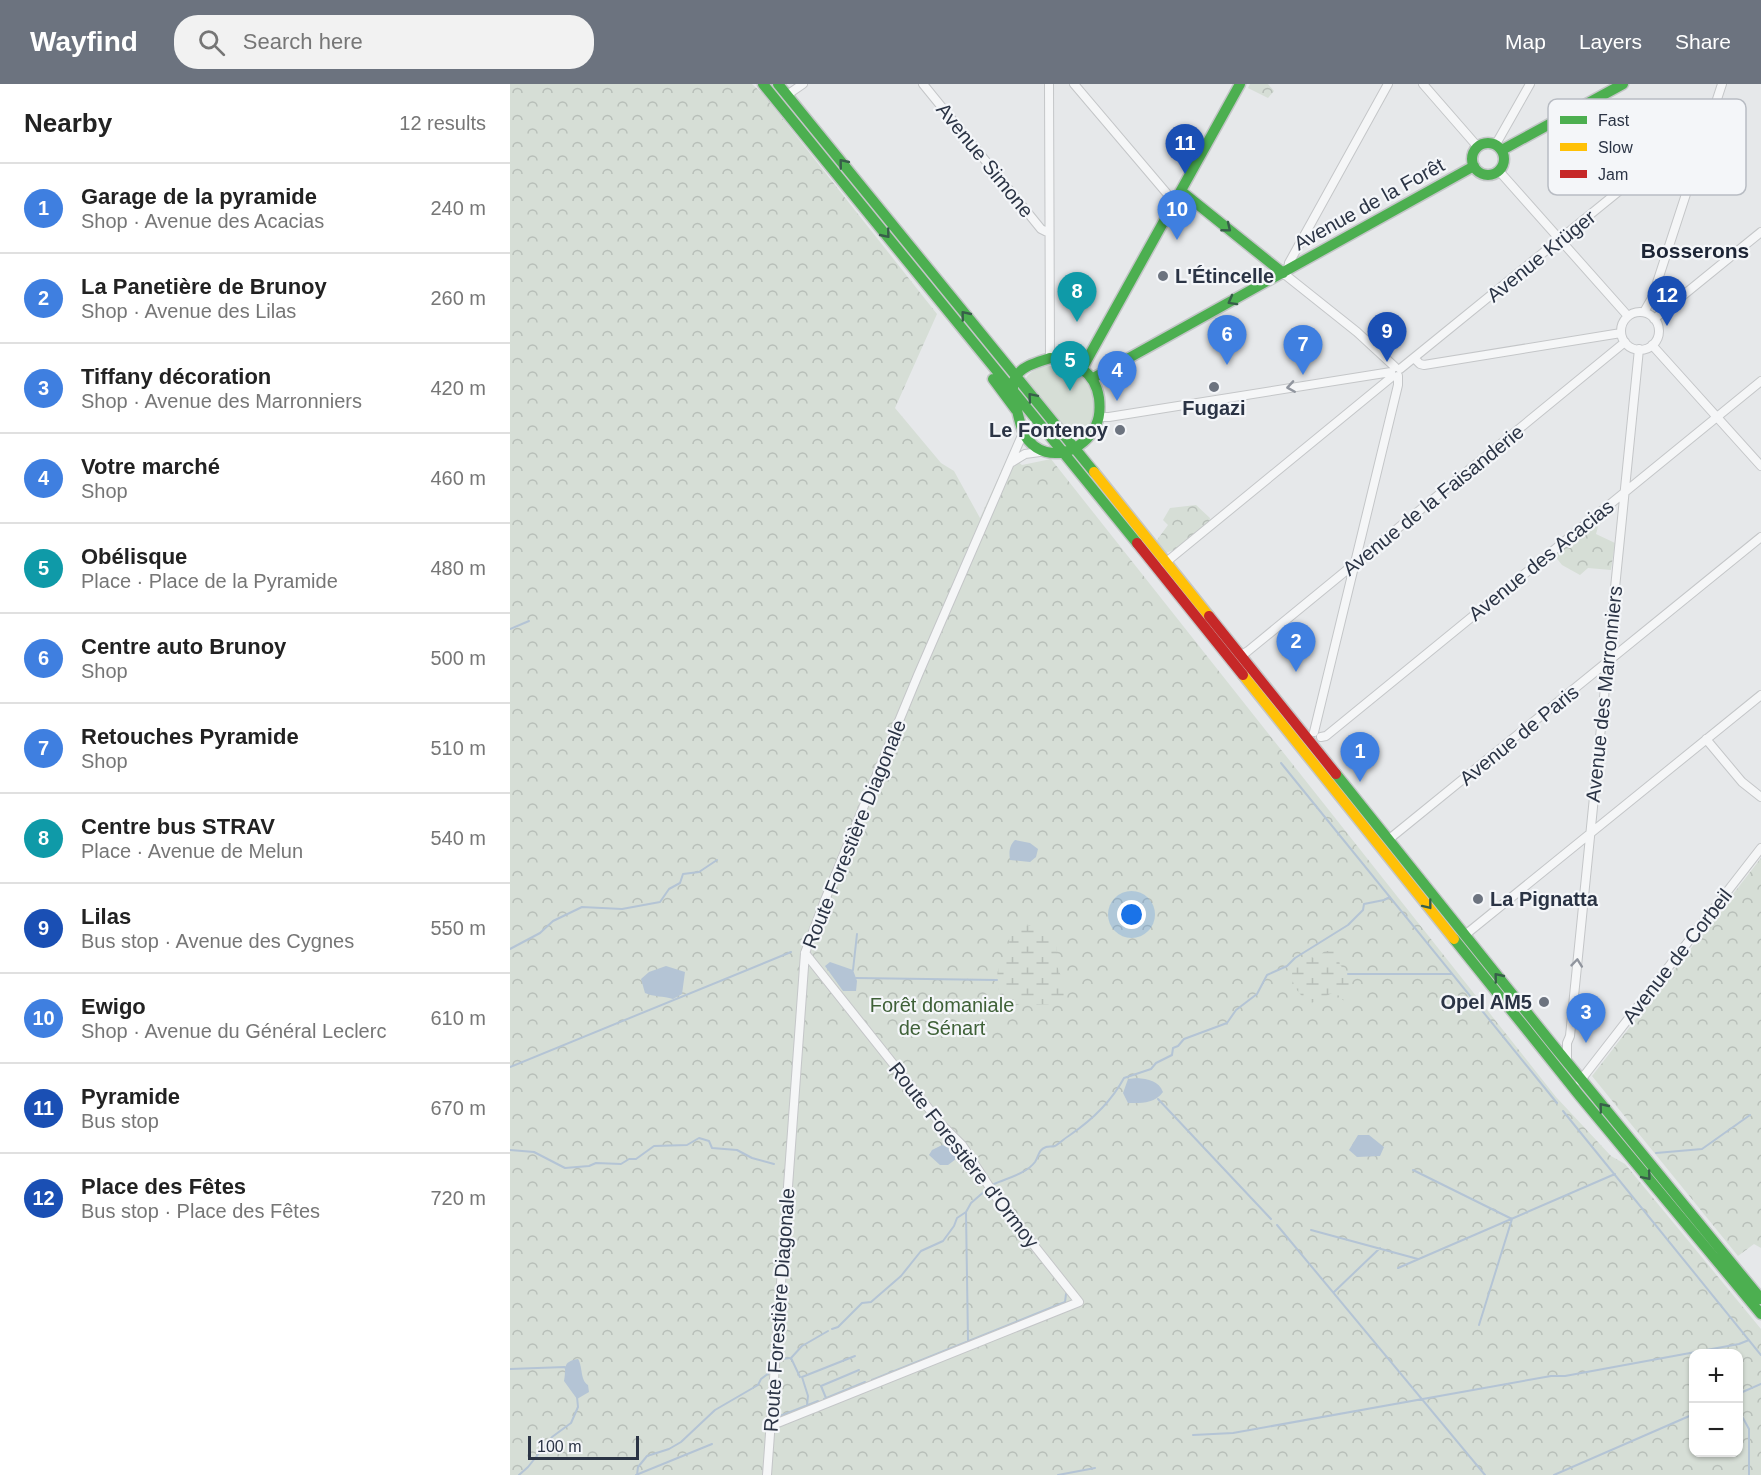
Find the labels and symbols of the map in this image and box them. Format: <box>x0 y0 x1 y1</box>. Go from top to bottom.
street label: Avenue Simone <box>932 98 1038 222</box>
legend <box>1548 99 1746 195</box>
text: Fast <box>1598 112 1630 129</box>
pin: 11 <box>1166 124 1204 174</box>
text: Slow <box>1598 139 1633 156</box>
street label: Avenue de la Forêt <box>1290 153 1448 255</box>
one-way arrow <box>839 159 850 170</box>
text: Jam <box>1598 166 1628 183</box>
pin: 10 <box>1158 190 1196 240</box>
street label: Avenue Krüger <box>1482 205 1600 306</box>
one-way arrow <box>1220 220 1231 231</box>
one-way arrow <box>879 227 890 238</box>
district label: Bosserons <box>1641 239 1749 262</box>
place label: L'Étincelle <box>1175 265 1274 287</box>
marker: L'Étincelle <box>1156 269 1170 283</box>
pin: 8 <box>1058 272 1096 322</box>
pin: 12 <box>1648 276 1686 326</box>
one-way arrow <box>1228 294 1238 305</box>
one-way arrow <box>962 311 973 322</box>
pin: 9 <box>1368 312 1406 362</box>
pin: 6 <box>1208 316 1246 365</box>
pin: 7 <box>1284 326 1322 375</box>
pin: 5 <box>1050 342 1090 391</box>
pin: 4 <box>1098 352 1136 401</box>
marker: Fugazi <box>1207 380 1221 394</box>
one-way arrow <box>1287 380 1297 393</box>
one-way arrow <box>1028 393 1039 404</box>
place label: Fugazi <box>1182 397 1246 419</box>
place label: Le Fontenoy <box>989 419 1109 441</box>
street label: Avenue de la Faisanderie <box>1338 420 1528 580</box>
marker: Le Fontenoy <box>1113 423 1127 437</box>
street label: Avenue des Acacias <box>1464 495 1618 625</box>
street label: Avenue des Marronniers <box>1582 585 1626 803</box>
pin: 2 <box>1276 622 1316 672</box>
street label: Avenue de Paris <box>1455 680 1583 790</box>
street label: Route Forestière Diagonale <box>798 716 910 952</box>
pin: 1 <box>1340 732 1380 782</box>
street label: Avenue de Corbeil <box>1618 885 1736 1027</box>
place label: La Pignatta <box>1490 888 1599 910</box>
marker: La Pignatta <box>1471 892 1485 906</box>
one-way arrow <box>1420 898 1431 909</box>
your location <box>1117 900 1146 929</box>
one-way arrow <box>1570 959 1583 968</box>
one-way arrow <box>1494 973 1505 984</box>
place label: Opel AM5 <box>1441 991 1532 1013</box>
park label: Forêt domaniale de Sénart <box>870 994 1014 1039</box>
pin: 3 <box>1566 994 1606 1043</box>
marker: Opel AM5 <box>1537 995 1551 1009</box>
street label: Route Forestière d'Ormoy <box>885 1058 1043 1252</box>
one-way arrow <box>1600 1103 1611 1114</box>
one-way arrow <box>1640 1170 1651 1181</box>
street label: Route Forestière Diagonale <box>759 1187 799 1433</box>
scale bar <box>528 1433 639 1460</box>

